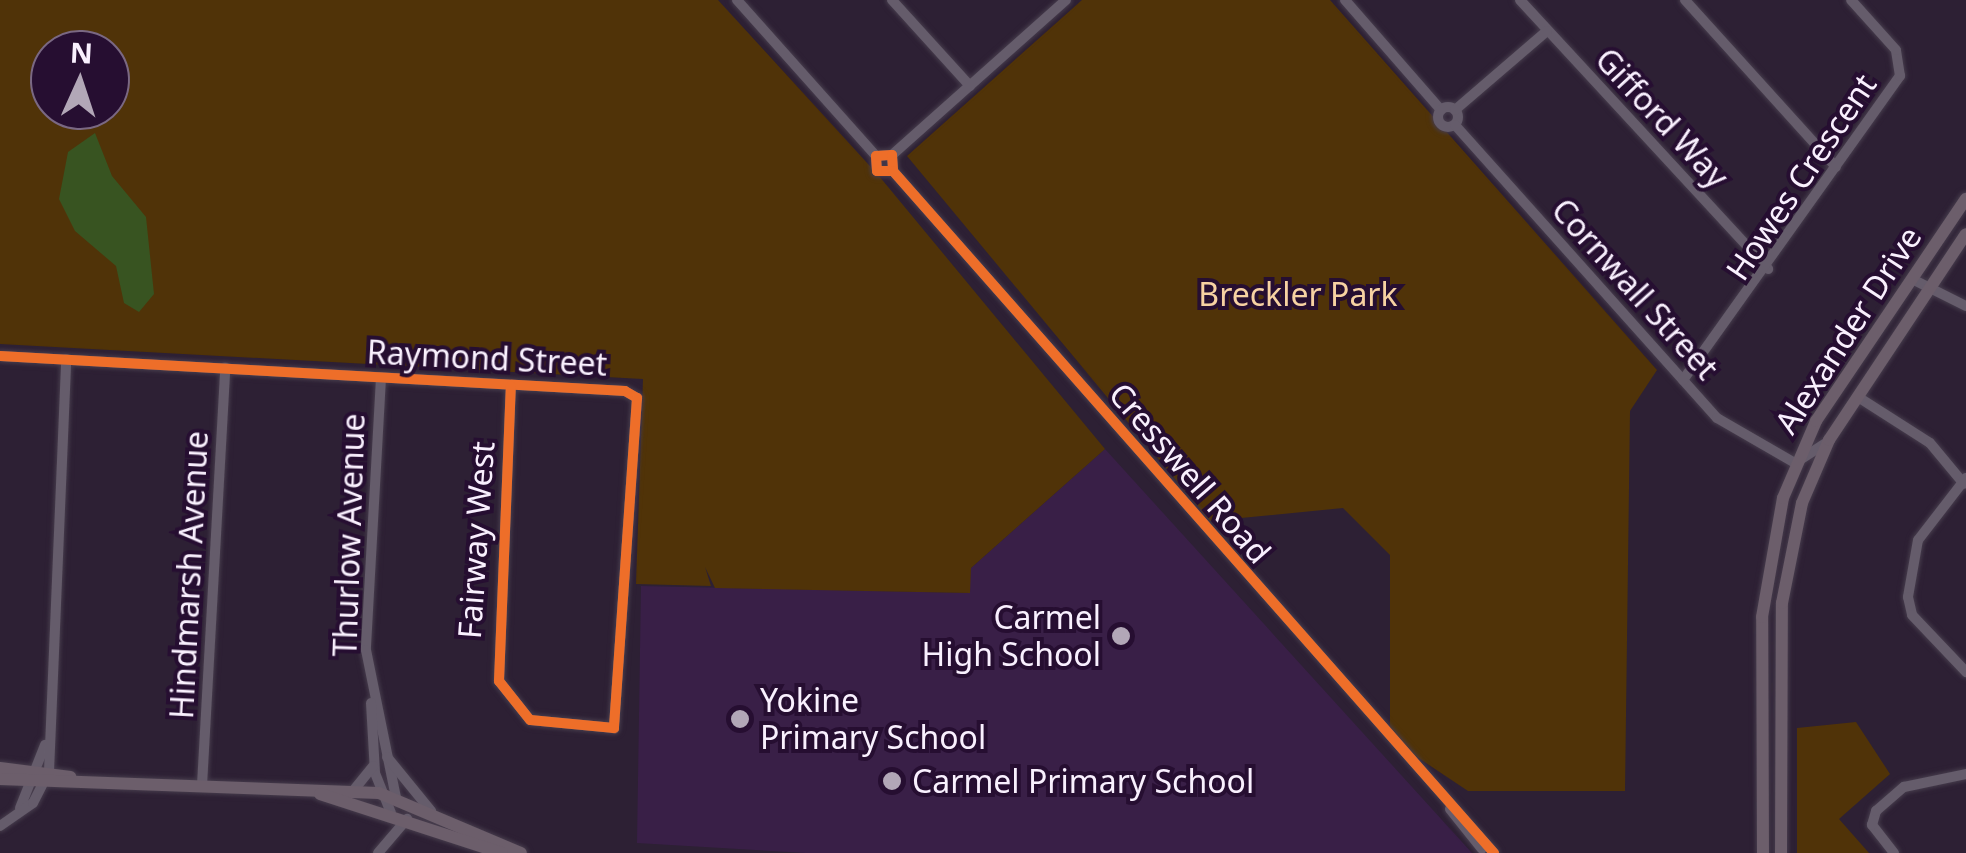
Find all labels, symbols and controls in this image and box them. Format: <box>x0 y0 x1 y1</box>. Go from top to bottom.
north arrow <box>30 30 130 130</box>
text: N <box>69 32 94 72</box>
street label: Gifford Way <box>1588 40 1736 196</box>
street label: Howes Crescent <box>1718 67 1884 287</box>
street label: Cornwall Street <box>1544 191 1726 387</box>
street label: Alexander Drive <box>1767 219 1929 441</box>
park label: Breckler Park <box>1198 275 1398 313</box>
street label: Raymond Street <box>366 333 608 383</box>
street label: Cresswell Road <box>1101 375 1279 571</box>
street label: Thurlow Avenue <box>326 413 372 657</box>
street label: Hindmarsh Avenue <box>162 430 216 720</box>
street label: Fairway West <box>450 440 502 640</box>
place label: Carmel High School <box>922 599 1101 674</box>
marker: Carmel High School <box>1110 625 1132 647</box>
place label: Yokine Primary School <box>760 682 986 757</box>
marker: Yokine Primary School <box>729 708 751 730</box>
place label: Carmel Primary School <box>912 762 1254 800</box>
marker: Carmel Primary School <box>881 770 903 792</box>

